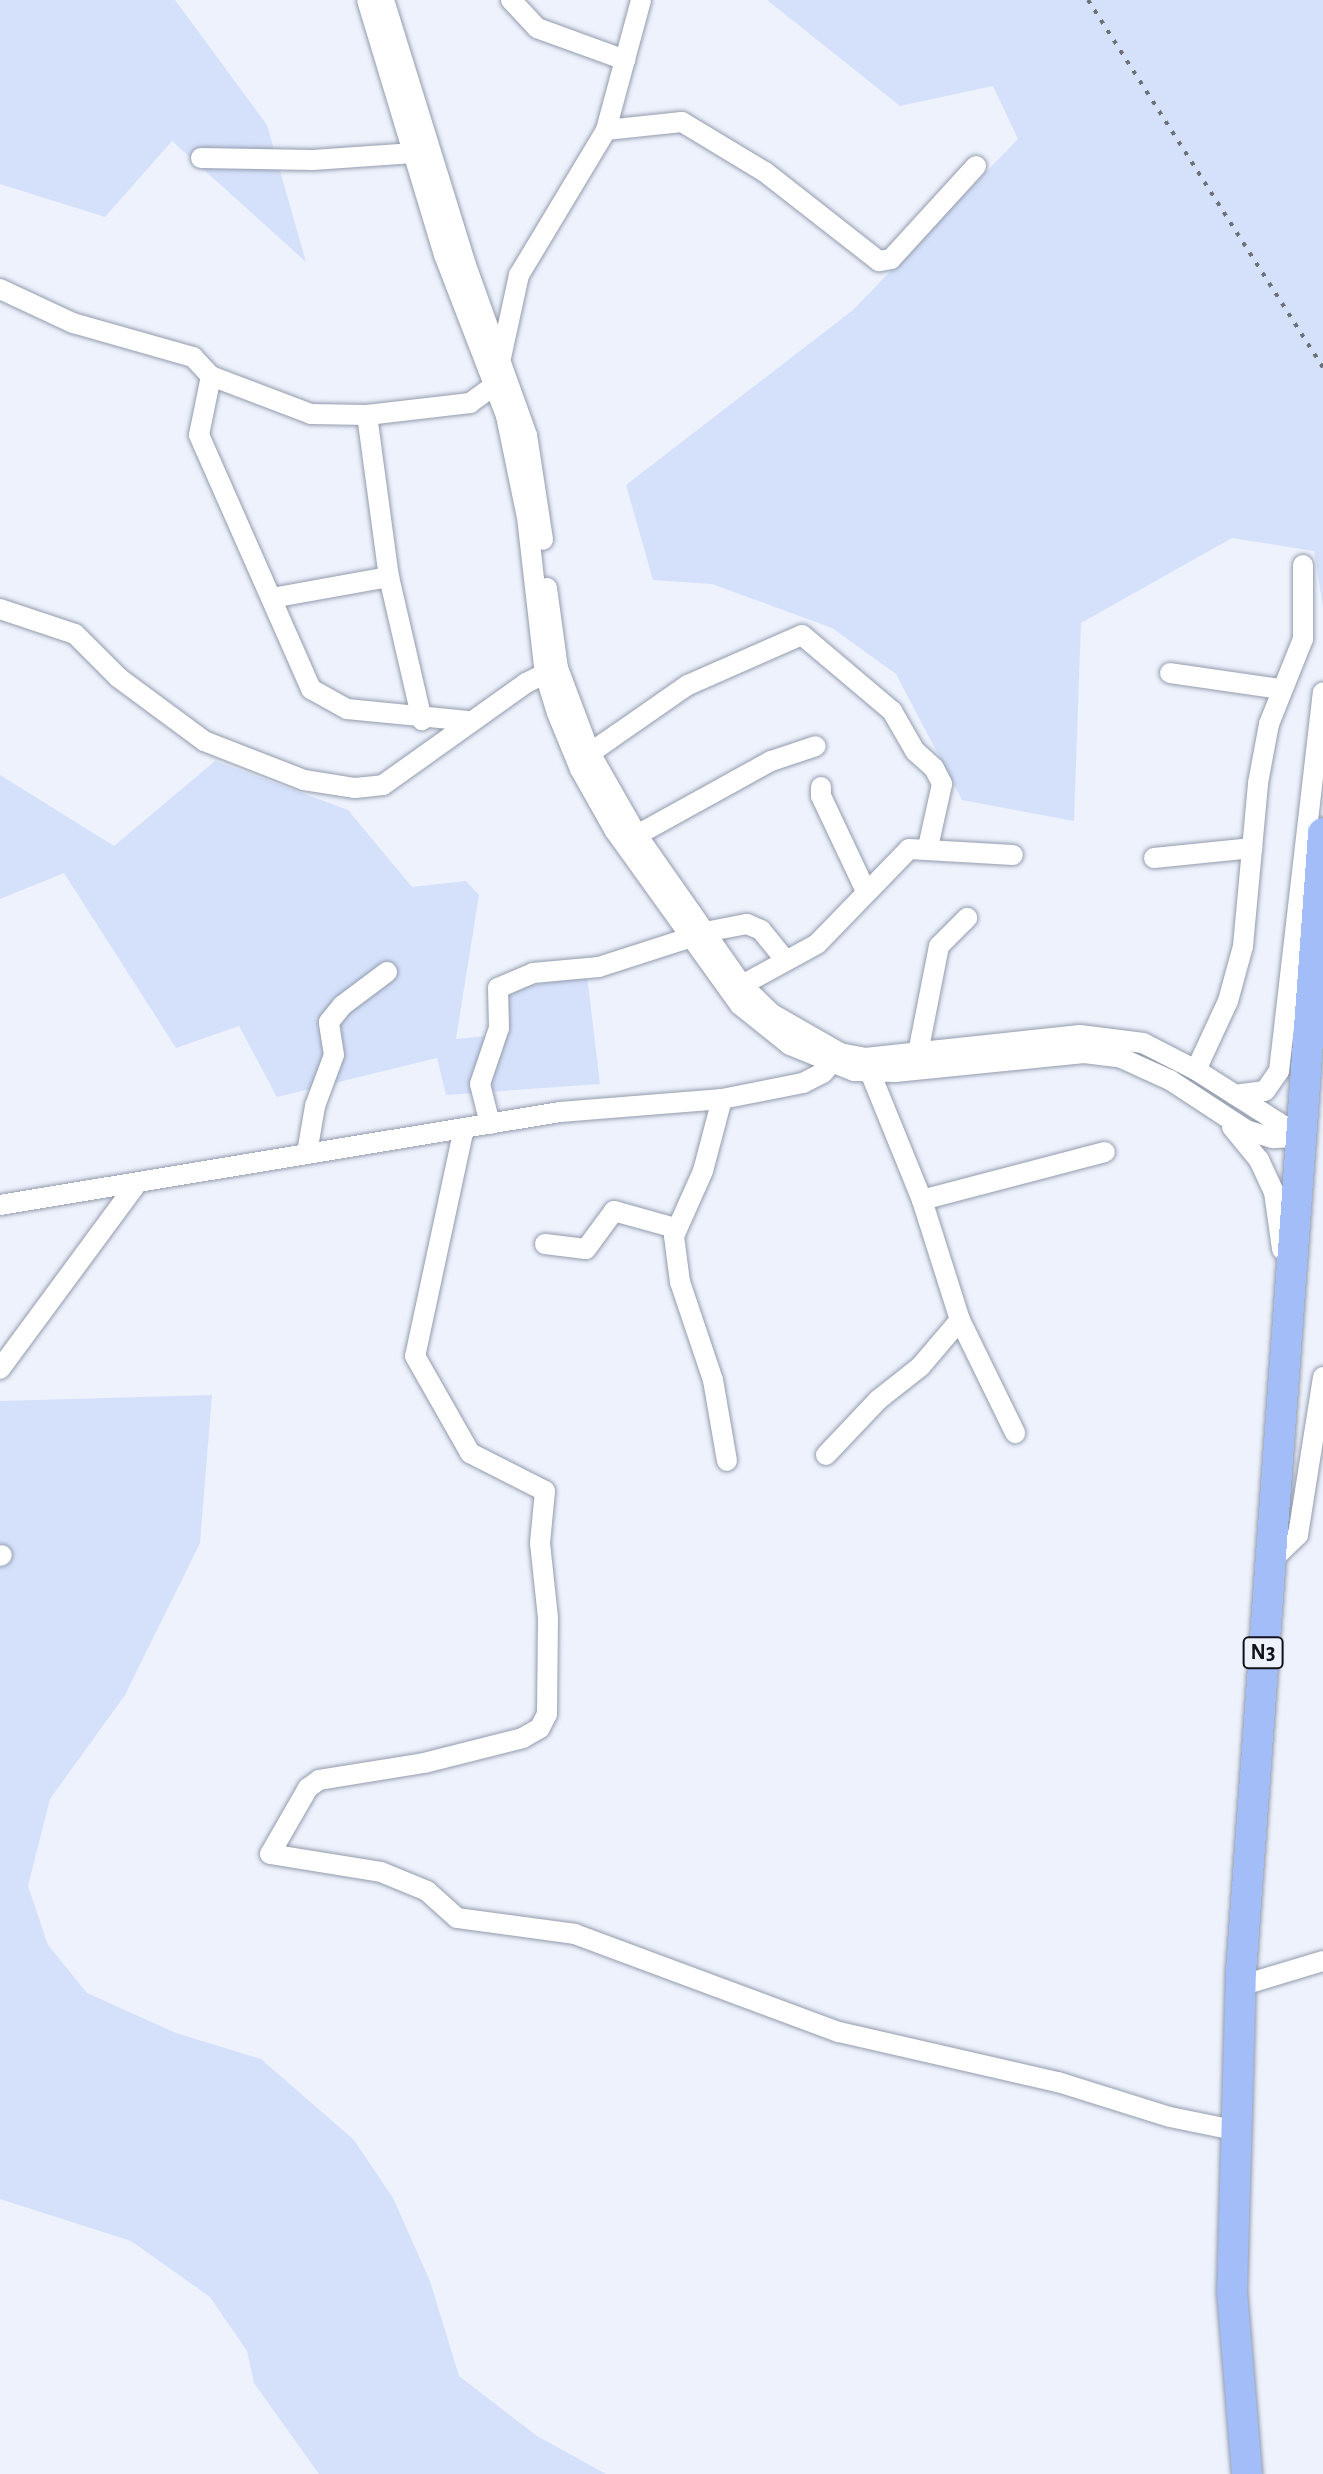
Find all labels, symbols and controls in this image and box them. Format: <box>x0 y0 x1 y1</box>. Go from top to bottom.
road number: N3 <box>1241 1635 1285 1671</box>

